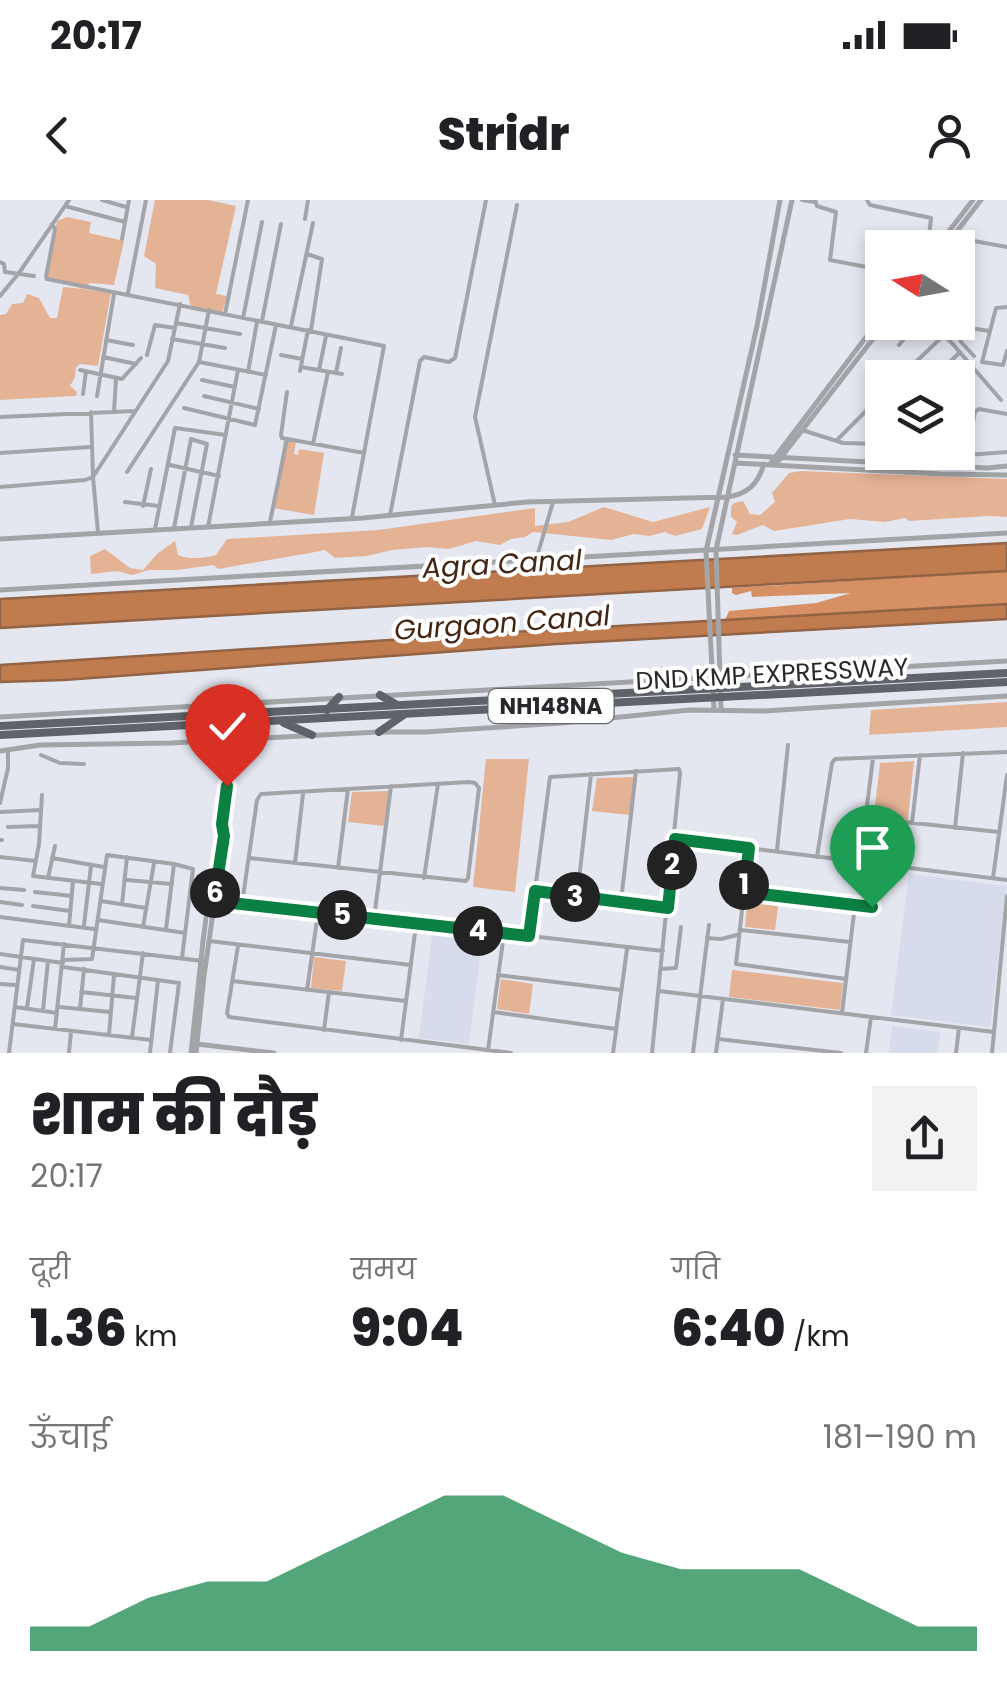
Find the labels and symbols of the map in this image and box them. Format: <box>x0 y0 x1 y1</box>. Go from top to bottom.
north arrow <box>865 230 975 340</box>
water label: Agra Canal <box>420 540 583 588</box>
water label: Gurgaon Canal <box>393 596 611 650</box>
street label: DND KMP EXPRESSWAY <box>635 649 910 699</box>
pin <box>185 684 270 787</box>
road number: NH148NA <box>488 689 614 723</box>
pin <box>830 805 915 908</box>
pin: 2 <box>647 840 697 890</box>
pin: 1 <box>719 860 769 910</box>
pin: 6 <box>190 868 240 918</box>
pin: 3 <box>550 872 600 922</box>
pin: 5 <box>317 890 367 940</box>
pin: 4 <box>453 906 503 956</box>

